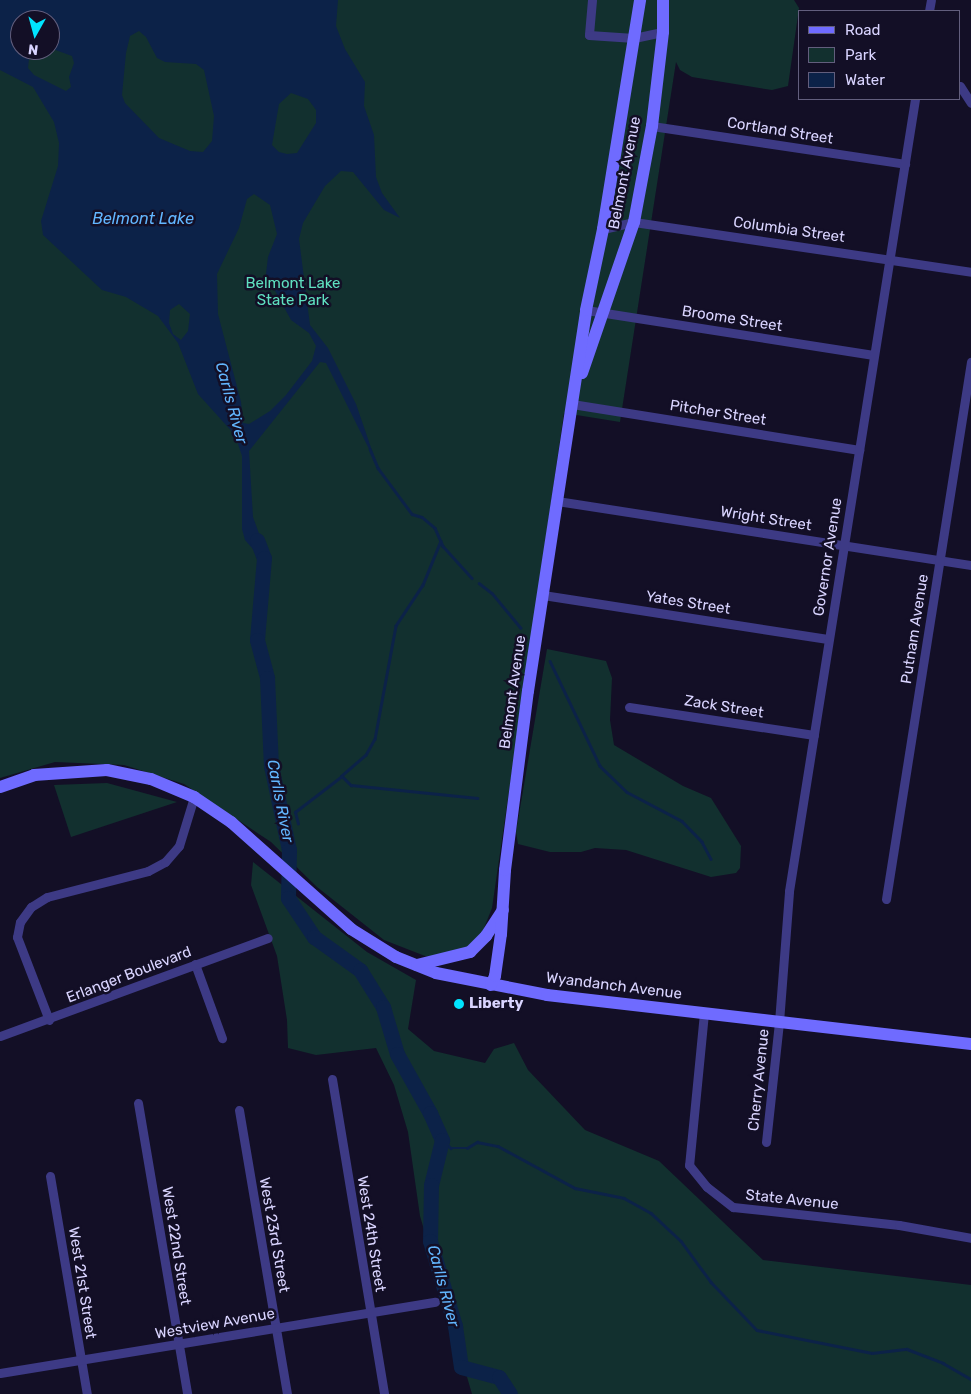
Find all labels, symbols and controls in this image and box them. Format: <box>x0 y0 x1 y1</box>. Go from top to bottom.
north arrow <box>10 10 60 60</box>
legend <box>798 10 961 100</box>
text: Road <box>845 21 881 39</box>
text: N <box>27 40 39 58</box>
text: Park <box>845 46 876 64</box>
text: Water <box>845 71 885 89</box>
street label: Cortland Street <box>726 114 834 148</box>
street label: Belmont Avenue <box>605 115 645 231</box>
water label: Belmont Lake <box>92 209 194 229</box>
street label: Columbia Street <box>732 213 846 247</box>
park label: Belmont Lake State Park <box>245 274 341 309</box>
street label: Broome Street <box>680 302 784 336</box>
water label: Carlls River <box>211 360 251 446</box>
street label: Pitcher Street <box>668 396 768 430</box>
street label: Governor Avenue <box>810 496 846 618</box>
street label: Wright Street <box>719 503 813 535</box>
street label: Putnam Avenue <box>897 573 933 685</box>
street label: Yates Street <box>644 587 732 619</box>
street label: Belmont Avenue <box>496 634 530 750</box>
street label: Zack Street <box>683 692 765 722</box>
water label: Carlls River <box>263 758 297 844</box>
street label: Erlanger Boulevard <box>64 943 194 1007</box>
street label: Wyandanch Avenue <box>545 969 683 1003</box>
place label: Liberty <box>469 995 523 1013</box>
marker: Liberty <box>453 998 465 1010</box>
street label: Cherry Avenue <box>745 1028 773 1132</box>
street label: West 24th Street <box>353 1175 389 1293</box>
street label: West 23rd Street <box>255 1176 293 1294</box>
street label: West 22nd Street <box>158 1185 194 1307</box>
street label: State Avenue <box>744 1186 840 1214</box>
street label: West 21st Street <box>64 1226 100 1340</box>
water label: Carlls River <box>423 1243 463 1329</box>
street label: Westview Avenue <box>153 1305 277 1343</box>

